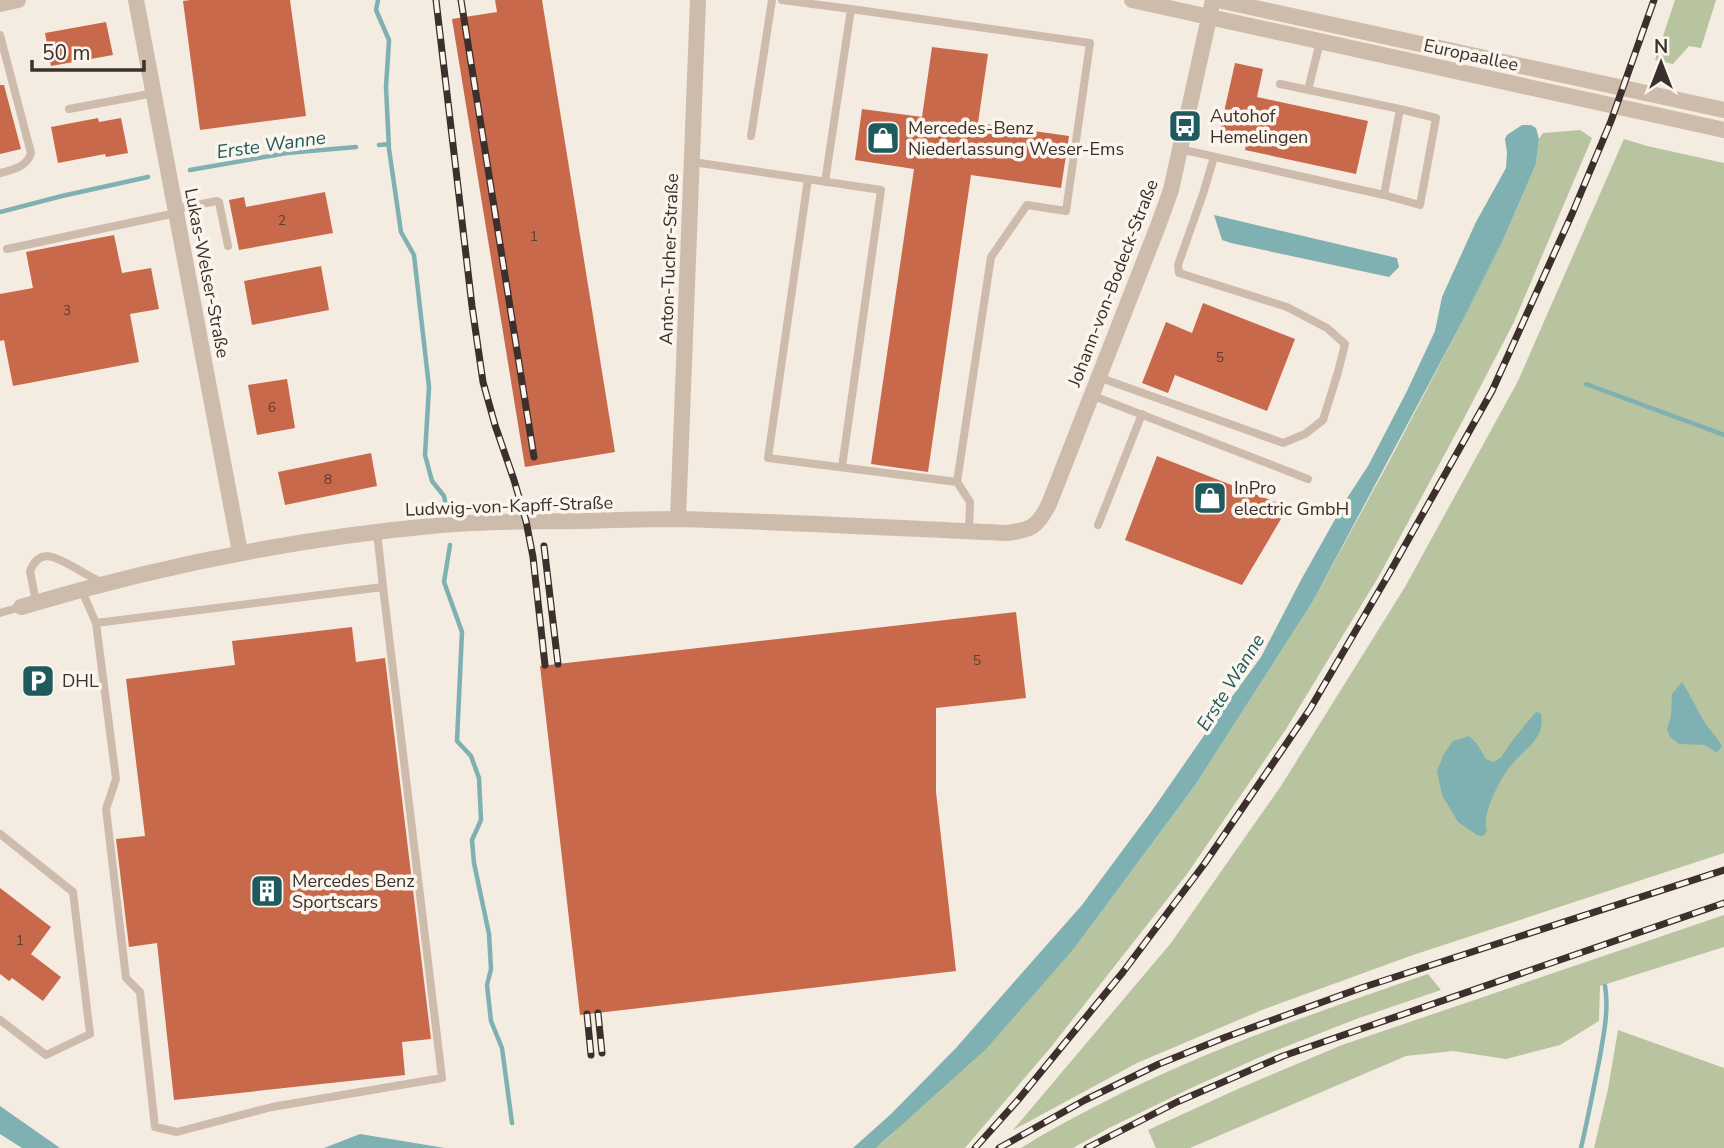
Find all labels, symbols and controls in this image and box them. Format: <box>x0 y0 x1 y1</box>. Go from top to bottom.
scale bar <box>32 28 144 72</box>
north arrow <box>1626 28 1696 98</box>
street label: Europaallee <box>1421 33 1521 77</box>
text: N <box>1654 34 1668 60</box>
text: 50 m <box>42 39 91 67</box>
place label: Autohof Hemelingen <box>1210 104 1308 149</box>
bus stop icon: Autohof Hemelingen <box>1166 107 1204 145</box>
place label: Mercedes-Benz Niederlassung Weser-Ems <box>908 116 1124 161</box>
shop icon: Mercedes-Benz Niederlassung Weser-Ems <box>864 119 902 157</box>
water label: Erste Wanne <box>215 124 327 166</box>
street label: Anton-Tucher-Straße <box>654 173 684 345</box>
street label: Johann-von-Bodeck-Straße <box>1062 176 1164 391</box>
street label: Lukas-Welser-Straße <box>179 186 235 360</box>
house number: 2 <box>278 211 286 230</box>
house number: 1 <box>530 227 538 246</box>
house number: 3 <box>63 301 71 320</box>
house number: 5 <box>1216 348 1224 367</box>
house number: 6 <box>268 398 276 417</box>
house number: 8 <box>324 470 332 489</box>
place label: InPro electric GmbH <box>1234 476 1349 521</box>
shop icon: InPro electric GmbH <box>1191 479 1229 517</box>
street label: Ludwig-von-Kapff-Straße <box>405 490 613 522</box>
water label: Erste Wanne <box>1191 629 1271 736</box>
house number: 5 <box>973 651 981 670</box>
parking icon: DHL <box>19 662 57 700</box>
place label: DHL <box>62 669 99 693</box>
place label: Mercedes Benz Sportscars <box>292 869 415 914</box>
building icon: Mercedes Benz Sportscars <box>248 872 286 910</box>
house number: 1 <box>16 931 24 950</box>

